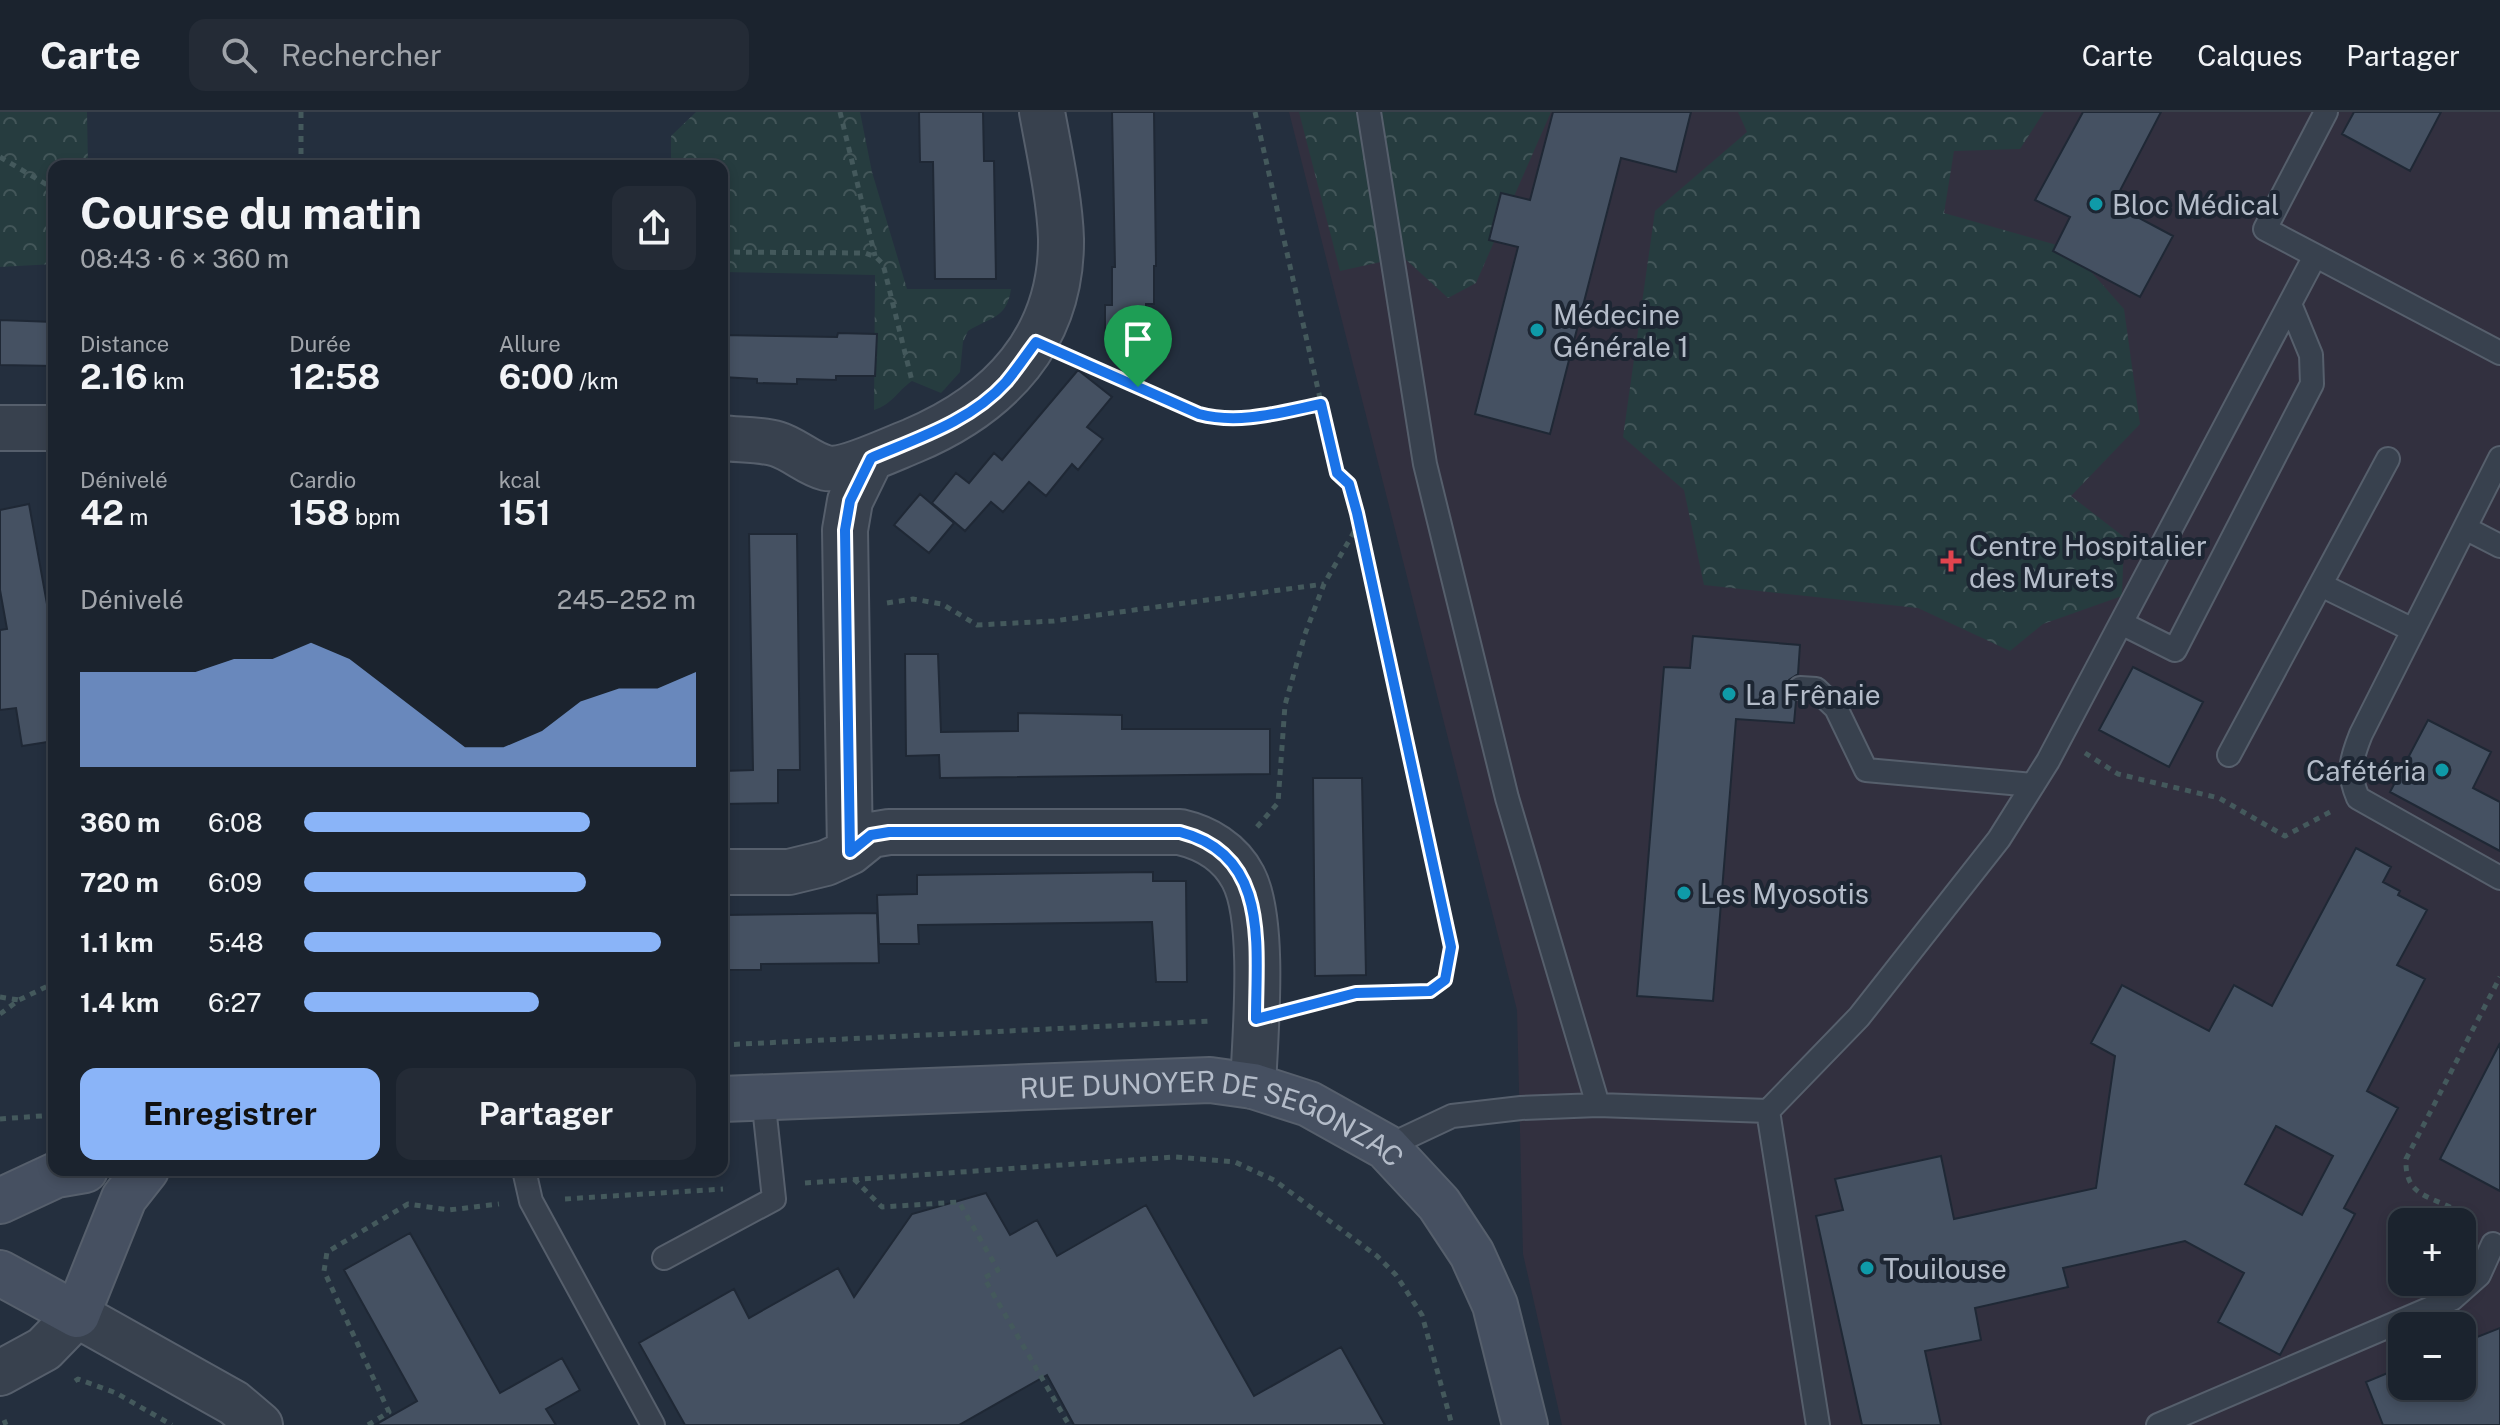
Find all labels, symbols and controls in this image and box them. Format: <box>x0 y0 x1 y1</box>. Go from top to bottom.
search box <box>189 19 749 91</box>
text: Carte <box>40 33 141 78</box>
icon: search <box>217 33 261 77</box>
text: Rechercher <box>281 37 442 73</box>
text: Carte <box>2082 39 2153 72</box>
text: Calques <box>2197 39 2302 72</box>
text: Partager <box>2346 39 2460 72</box>
button: share <box>612 186 696 270</box>
text: Course du matin <box>80 187 422 239</box>
place label: Bloc Médical <box>2112 188 2280 221</box>
marker: Bloc Médical <box>2087 195 2105 213</box>
text: 08:43 · 6 × 360 m <box>80 243 289 274</box>
place label: Médecine Générale 1 <box>1553 298 1689 363</box>
pin <box>1104 305 1172 387</box>
icon: arrive <box>1116 317 1160 361</box>
marker: Médecine Générale 1 <box>1528 321 1546 339</box>
text: Distance <box>80 331 169 357</box>
text: Durée <box>289 331 351 357</box>
text: Allure <box>499 331 561 357</box>
text: 2.16 <box>80 357 148 397</box>
text: 12:58 <box>289 357 380 397</box>
text: 6:00 <box>499 357 574 397</box>
text: km <box>148 368 185 394</box>
text: /km <box>574 368 618 394</box>
text: Dénivelé <box>80 467 168 493</box>
text: Cardio <box>289 467 356 493</box>
text: kcal <box>499 467 541 493</box>
text: 42 <box>80 493 124 533</box>
text: 158 <box>289 493 350 533</box>
text: 151 <box>499 493 551 533</box>
text: m <box>124 504 148 530</box>
text: bpm <box>350 504 400 530</box>
place label: Centre Hospitalier des Murets <box>1969 529 2207 594</box>
marker: Centre Hospitalier des Murets <box>1940 550 1962 572</box>
text: Dénivelé <box>80 584 184 615</box>
text: 245–252 m <box>557 584 696 615</box>
place label: La Frênaie <box>1745 678 1881 711</box>
marker: La Frênaie <box>1720 685 1738 703</box>
place label: Cafétéria <box>2306 754 2426 787</box>
marker: Cafétéria <box>2433 761 2451 779</box>
text: 360 m <box>80 807 160 838</box>
text: 6:08 <box>208 807 263 838</box>
text: 720 m <box>80 867 159 898</box>
text: 6:09 <box>208 867 262 898</box>
place label: Les Myosotis <box>1700 877 1869 910</box>
marker: Les Myosotis <box>1675 884 1693 902</box>
text: 1.1 km <box>80 927 153 958</box>
text: 5:48 <box>208 927 264 958</box>
text: 1.4 km <box>80 987 159 1018</box>
text: 6:27 <box>208 987 262 1018</box>
street label: RUE DUNOYER DE SEGONZAC <box>1019 1063 1411 1173</box>
button: Enregistrer <box>80 1068 380 1160</box>
button: Partager <box>396 1068 696 1160</box>
map controls <box>2388 1208 2476 1400</box>
button: + <box>2388 1208 2476 1296</box>
place label: Touilouse <box>1883 1252 2007 1285</box>
marker: Touilouse <box>1858 1259 1876 1277</box>
button: − <box>2388 1312 2476 1400</box>

